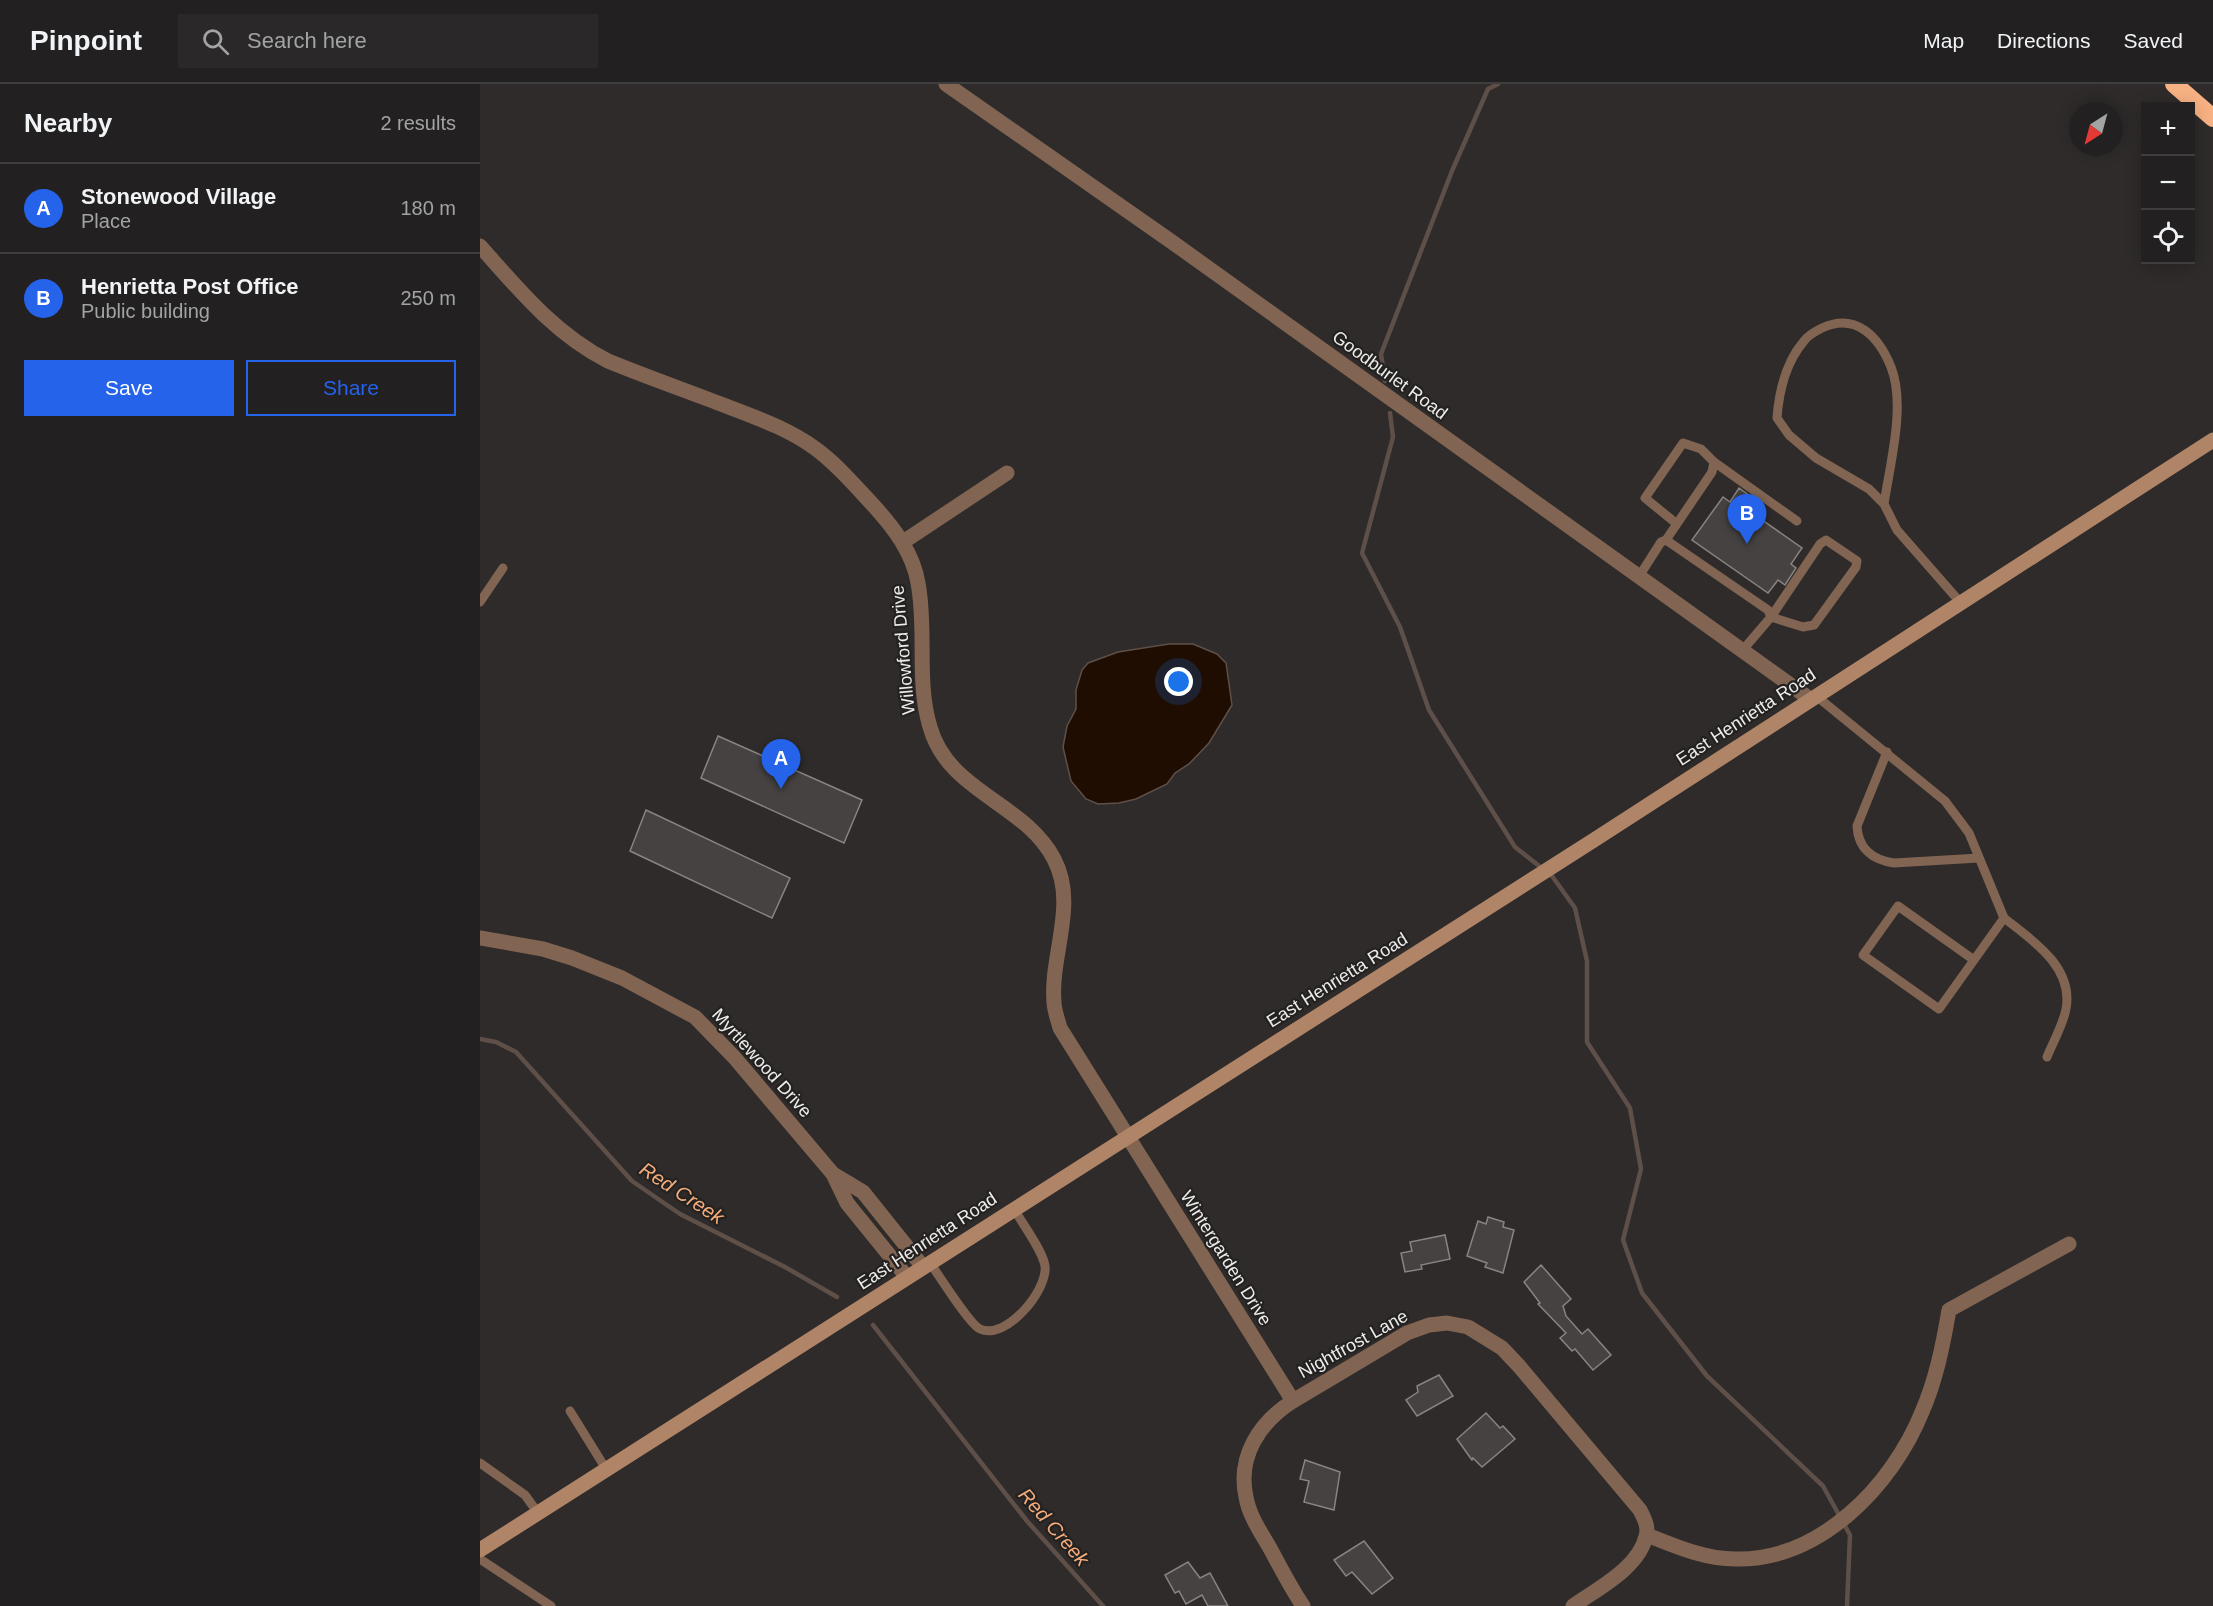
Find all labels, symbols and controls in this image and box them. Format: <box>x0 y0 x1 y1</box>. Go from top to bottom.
search box <box>178 14 598 68</box>
text: Pinpoint <box>30 25 142 56</box>
icon: search <box>199 25 232 58</box>
text: Search here <box>247 28 367 53</box>
text: Map <box>1923 29 1964 52</box>
text: Directions <box>1997 29 2090 52</box>
text: Saved <box>2123 29 2183 52</box>
north arrow <box>2069 102 2123 156</box>
map controls <box>2141 102 2195 264</box>
button: + <box>2141 102 2195 156</box>
text: Nearby <box>24 108 112 138</box>
text: 2 results <box>380 112 456 134</box>
button: − <box>2141 156 2195 210</box>
text: Stonewood Village <box>81 184 276 209</box>
text: A <box>36 197 51 219</box>
text: 180 m <box>400 197 456 219</box>
text: Place <box>81 210 131 232</box>
button: locate <box>2141 210 2195 264</box>
text: Henrietta Post Office <box>81 274 299 299</box>
text: B <box>36 287 51 309</box>
text: 250 m <box>400 287 456 309</box>
text: Public building <box>81 300 210 322</box>
street label: Goodburlet Road <box>1329 327 1451 423</box>
button: Save <box>24 360 234 416</box>
button: Share <box>246 360 456 416</box>
pin: B <box>1728 494 1766 544</box>
street label: Willowford Drive <box>887 584 919 716</box>
street label: East Henrietta Road <box>1673 664 1819 770</box>
your location <box>1164 667 1193 696</box>
pin: A <box>762 740 800 789</box>
street label: East Henrietta Road <box>1263 929 1411 1031</box>
street label: Myrtlewood Drive <box>708 1005 816 1121</box>
water label: Red Creek <box>636 1158 729 1229</box>
street label: Wintergarden Drive <box>1176 1187 1276 1329</box>
street label: East Henrietta Road <box>854 1188 1000 1294</box>
street label: Nightfrost Lane <box>1295 1306 1411 1382</box>
water label: Red Creek <box>1014 1484 1094 1571</box>

